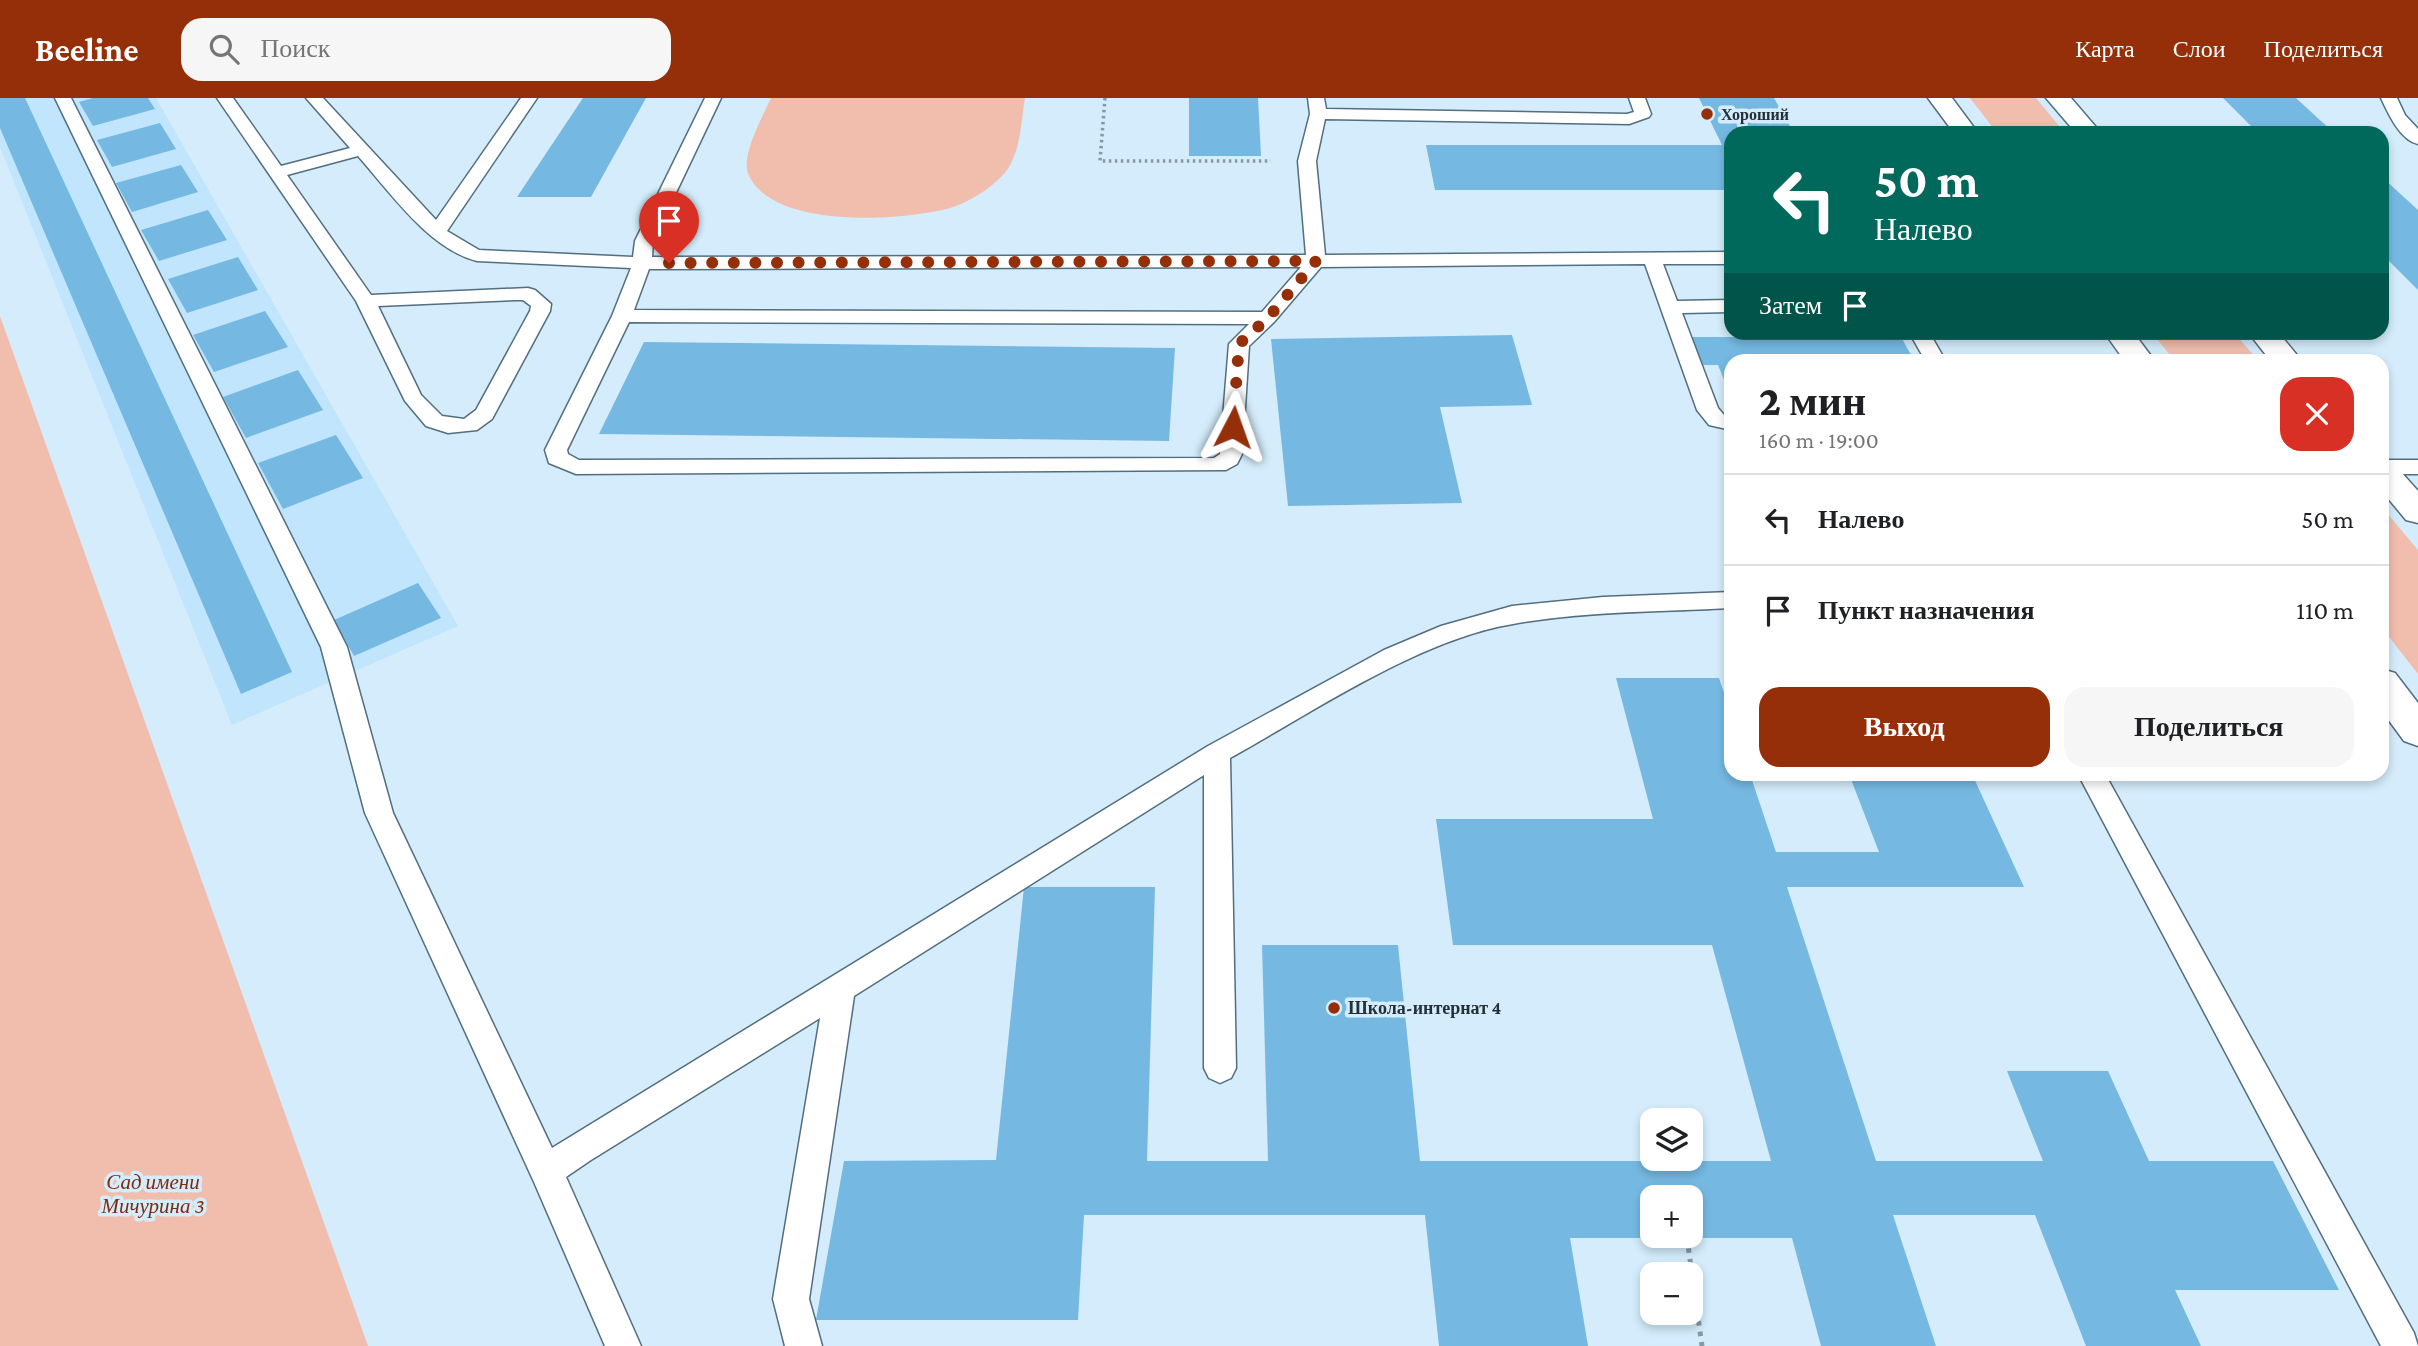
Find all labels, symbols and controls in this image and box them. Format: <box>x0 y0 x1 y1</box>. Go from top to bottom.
search box <box>181 18 671 81</box>
icon: search <box>205 30 243 68</box>
text: Beeline <box>35 31 139 68</box>
text: Поиск <box>261 34 330 63</box>
text: Карта <box>2075 35 2135 62</box>
text: Слои <box>2173 35 2226 62</box>
text: Поделиться <box>2264 35 2383 62</box>
marker: Хороший <box>1699 106 1715 122</box>
place label: Хороший <box>1721 106 1789 124</box>
text: 50 m <box>1874 153 1979 208</box>
icon: left <box>1759 154 1850 245</box>
pin <box>639 191 699 263</box>
icon: arrive <box>650 202 688 240</box>
text: Налево <box>1874 211 1973 247</box>
icon: arrive <box>1836 287 1874 325</box>
text: Затем <box>1759 291 1822 320</box>
text: 2 мин <box>1759 377 1866 424</box>
button: close <box>2280 377 2354 451</box>
position arrow <box>1196 390 1270 464</box>
text: 160 m · 19:00 <box>1759 427 1879 453</box>
icon: left <box>1759 501 1797 539</box>
text: Налево <box>1818 505 1904 534</box>
text: 50 m <box>2301 505 2354 534</box>
icon: arrive <box>1759 592 1797 630</box>
text: Пункт назначения <box>1818 596 2035 625</box>
text: 110 m <box>2296 596 2354 625</box>
button: Выход <box>1759 687 2050 767</box>
button: Поделиться <box>2064 687 2354 767</box>
place label: Школа-интернат 4 <box>1348 998 1501 1018</box>
marker: Школа-интернат 4 <box>1326 1000 1342 1016</box>
map controls <box>1640 1108 1703 1325</box>
button: layers <box>1640 1108 1703 1171</box>
park label: Сад имени Мичурина 3 <box>101 1170 204 1218</box>
button: + <box>1640 1185 1703 1248</box>
button: − <box>1640 1262 1703 1325</box>

